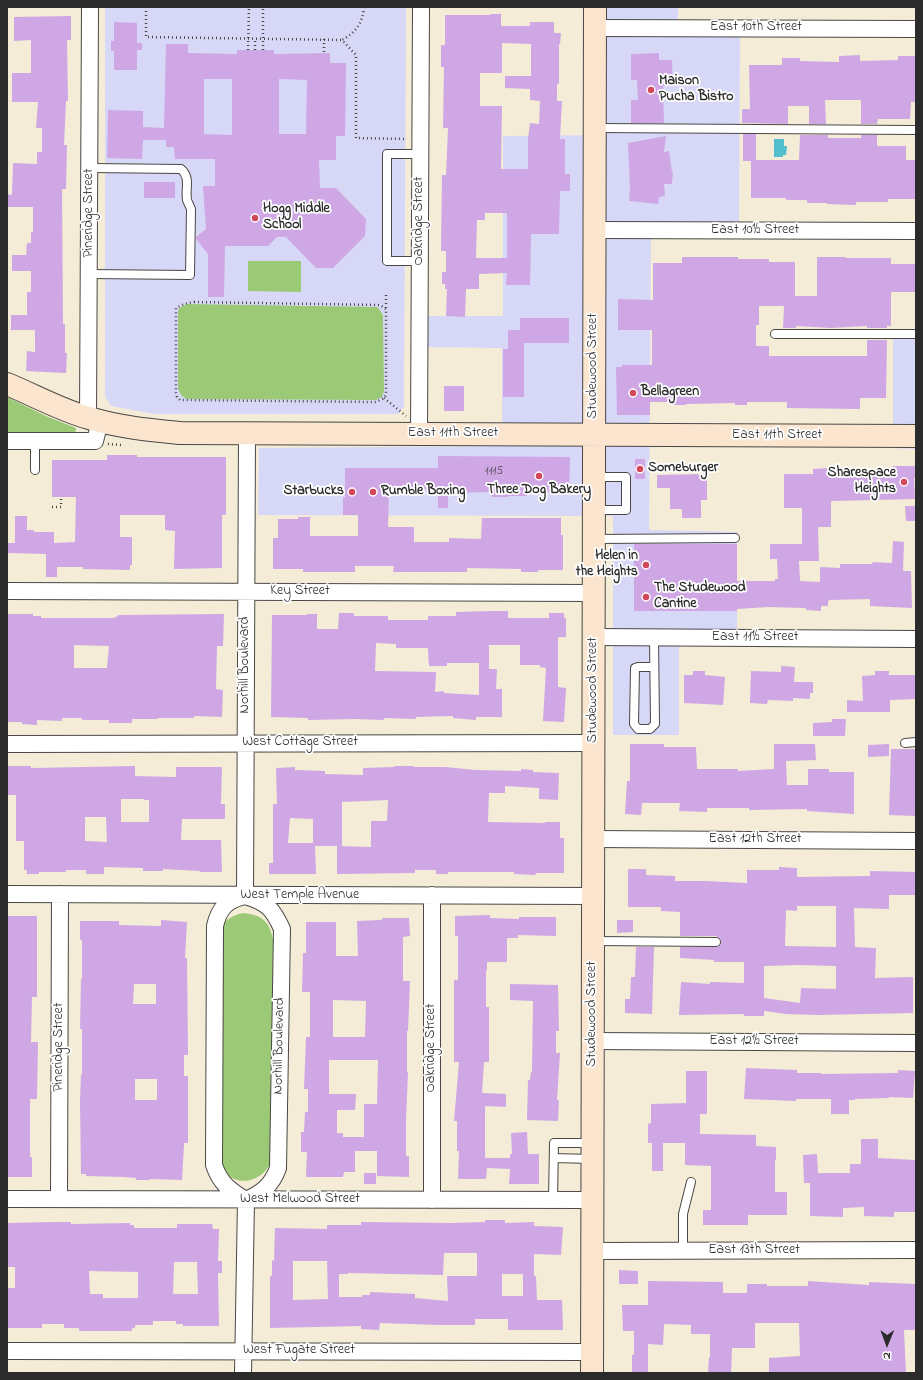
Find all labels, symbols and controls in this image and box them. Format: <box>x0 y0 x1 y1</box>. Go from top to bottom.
street label: East 10th Street <box>710 20 802 36</box>
place label: Maison Pucha Bistro <box>659 74 734 106</box>
marker: Maison Pucha Bistro <box>646 85 656 95</box>
street label: Pineridge Street <box>82 168 98 258</box>
street label: Oakridge Street <box>412 177 428 265</box>
place label: Hogg Middle School <box>263 202 330 234</box>
marker: Hogg Middle School <box>250 213 260 223</box>
street label: East 10½ Street <box>711 223 799 239</box>
street label: Studewood Street <box>586 313 602 419</box>
place label: Bellagreen <box>641 385 699 401</box>
marker: Bellagreen <box>628 388 638 398</box>
street label: East 11th Street <box>408 426 498 442</box>
street label: East 11th Street <box>732 428 822 444</box>
place label: Someburger <box>648 461 718 477</box>
marker: Someburger <box>635 464 645 474</box>
house number: 1115 <box>485 465 503 479</box>
place label: Sharespace Heights <box>827 466 896 498</box>
marker: Three Dog Bakery <box>534 471 544 481</box>
marker: Sharespace Heights <box>899 477 909 487</box>
place label: Three Dog Bakery <box>487 483 591 499</box>
place label: Starbucks <box>284 484 344 500</box>
place label: Rumble Boxing <box>381 484 465 500</box>
marker: Starbucks <box>347 487 357 497</box>
marker: Rumble Boxing <box>368 487 378 497</box>
place label: Helen in the Heights <box>576 549 638 582</box>
marker: Helen in the Heights <box>641 560 651 570</box>
place label: The Studewood Cantine <box>654 581 746 614</box>
street label: Key Street <box>270 584 330 600</box>
marker: The Studewood Cantine <box>641 592 651 602</box>
street label: Norhill Boulevard <box>238 617 254 713</box>
street label: East 11½ Street <box>712 630 798 646</box>
street label: Studewood Street <box>586 637 602 743</box>
street label: West Cottage Street <box>242 735 358 751</box>
street label: East 12th Street <box>709 832 801 848</box>
street label: West Temple Avenue <box>241 888 359 904</box>
street label: Studewood Street <box>585 961 601 1067</box>
street label: Norhill Boulevard <box>271 997 289 1095</box>
street label: Pineridge Street <box>52 1002 68 1092</box>
street label: Oakridge Street <box>424 1004 440 1092</box>
street label: East 12½ Street <box>709 1034 799 1050</box>
street label: West Melwood Street <box>240 1192 360 1208</box>
street label: East 13th Street <box>708 1243 800 1259</box>
north arrow <box>867 1324 907 1364</box>
street label: West Fugate Street <box>243 1343 355 1359</box>
text: N <box>883 1348 891 1364</box>

